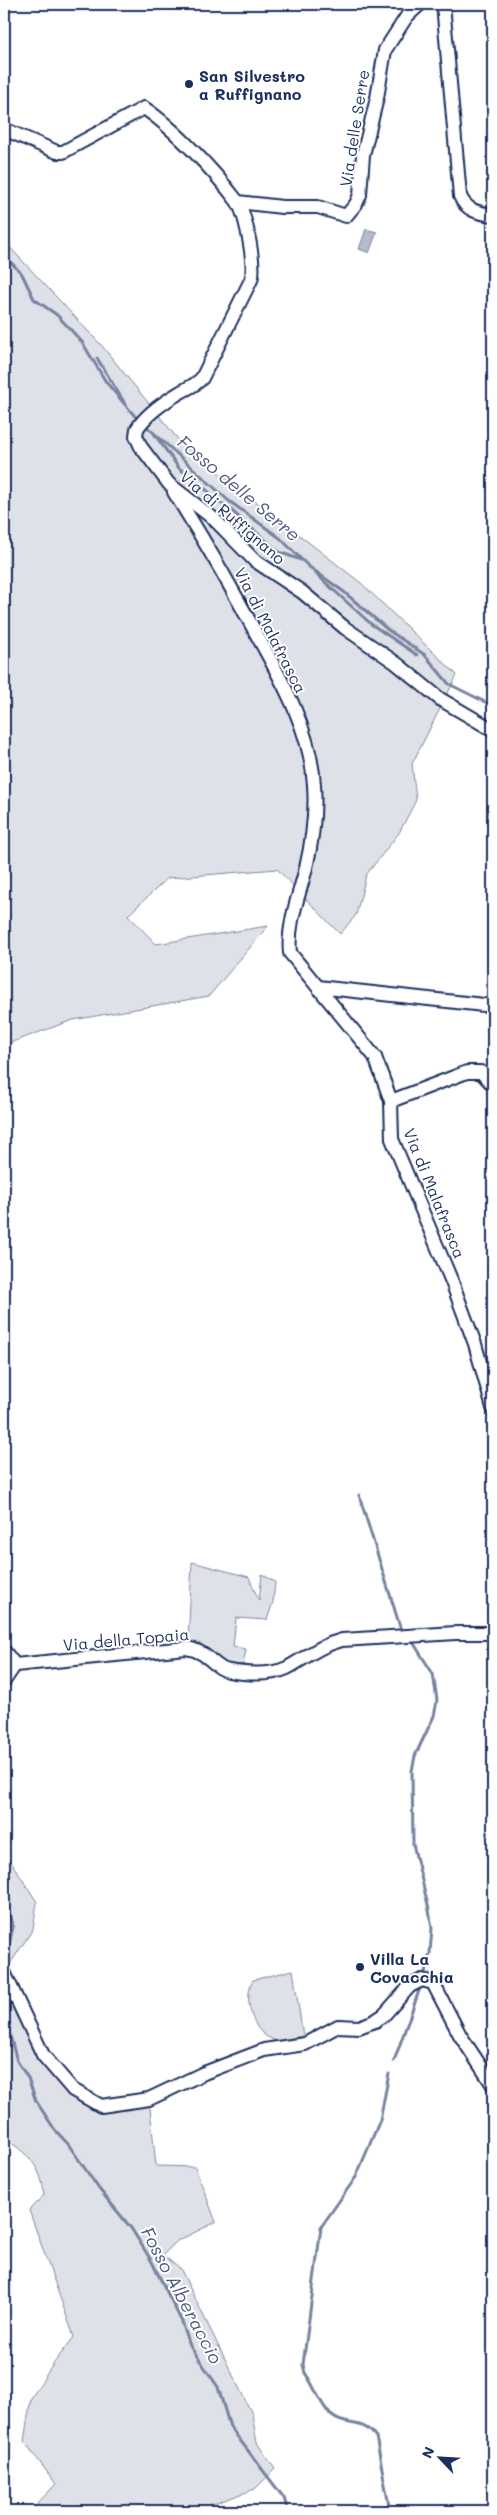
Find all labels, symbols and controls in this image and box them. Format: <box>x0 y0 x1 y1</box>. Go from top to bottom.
place label: San Silvestro a Ruffignano <box>199 65 305 104</box>
street label: Via delle Serre <box>334 68 374 188</box>
marker: San Silvestro a Ruffignano <box>183 78 195 90</box>
water label: Fosso delle Serre <box>172 429 306 547</box>
street label: Via di Ruffignano <box>176 465 290 569</box>
street label: Via di Malafrasca <box>230 564 312 697</box>
street label: Via di Malafrasca <box>399 1125 471 1261</box>
street label: Via della Topaia <box>62 1623 190 1655</box>
place label: Villa La Covacchia <box>370 1948 454 1987</box>
marker: Villa La Covacchia <box>354 1961 366 1973</box>
water label: Fosso Alberaccio <box>136 2222 228 2368</box>
north arrow <box>414 2432 464 2482</box>
text: N <box>417 2443 439 2461</box>

